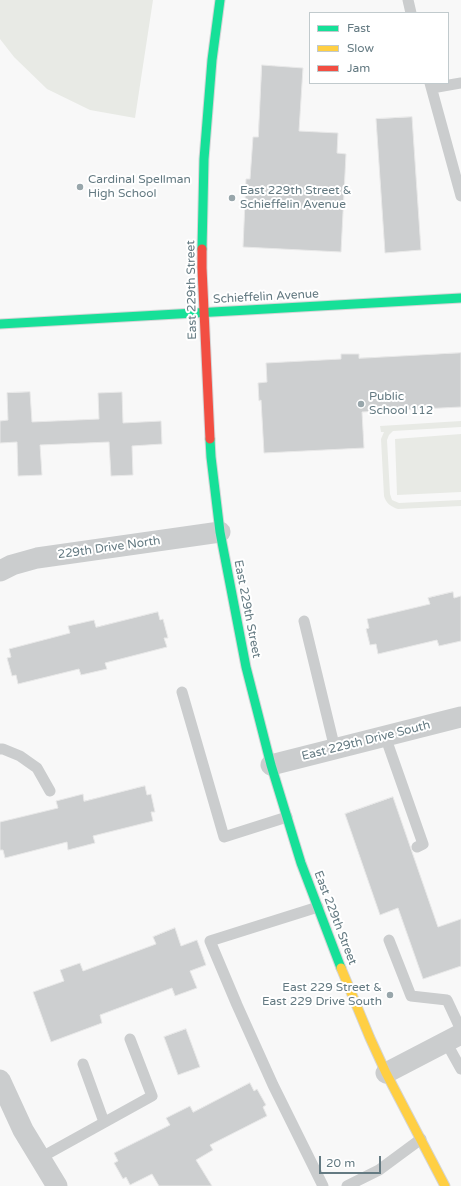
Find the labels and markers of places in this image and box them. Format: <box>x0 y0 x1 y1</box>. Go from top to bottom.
place label: Cardinal Spellman High School <box>88 173 191 201</box>
marker: Cardinal Spellman High School <box>75 182 85 192</box>
place label: East 229th Street & Schieffelin Avenue <box>240 184 352 212</box>
marker: East 229th Street & Schieffelin Avenue <box>227 193 237 203</box>
place label: Public School 112 <box>369 390 433 418</box>
marker: Public School 112 <box>356 399 366 409</box>
place label: East 229 Street & East 229 Drive South <box>262 981 382 1009</box>
marker: East 229 Street & East 229 Drive South <box>385 990 395 1000</box>

